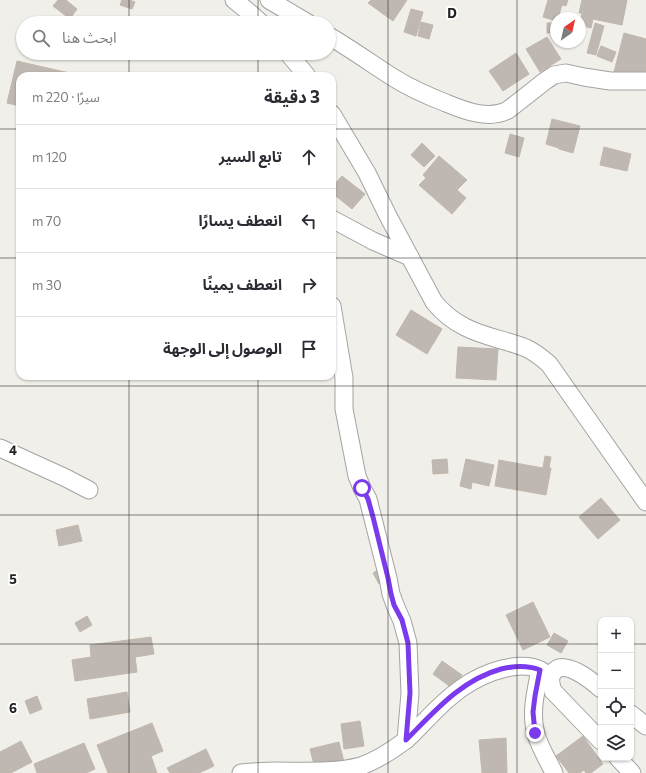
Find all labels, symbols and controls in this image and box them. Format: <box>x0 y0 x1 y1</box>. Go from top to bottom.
text: D <box>447 5 457 21</box>
north arrow <box>550 12 586 48</box>
search box <box>16 16 336 60</box>
icon: search <box>30 27 52 49</box>
text: ابحث هنا <box>62 28 117 46</box>
text: 3 دقيقة <box>264 86 320 107</box>
text: سيرًا · 220 m <box>32 89 100 105</box>
icon: ahead <box>298 146 320 168</box>
text: تابع السير <box>219 147 282 165</box>
text: 120 m <box>32 149 67 165</box>
icon: left <box>298 210 320 232</box>
text: انعطف يسارًا <box>199 211 282 229</box>
text: 70 m <box>32 213 61 229</box>
icon: right <box>298 274 320 296</box>
text: انعطف يمينًا <box>202 275 282 293</box>
text: 30 m <box>32 277 62 293</box>
icon: arrive <box>298 338 320 360</box>
text: الوصول إلى الوجهة <box>163 339 282 357</box>
text: 4 <box>9 442 17 458</box>
route start <box>353 479 371 497</box>
text: 5 <box>9 571 17 587</box>
map controls <box>598 617 634 761</box>
button: + <box>598 617 634 653</box>
button: − <box>598 653 634 689</box>
button: locate <box>598 689 634 725</box>
text: 6 <box>9 700 17 716</box>
route end <box>526 724 544 742</box>
button: layers <box>598 725 634 761</box>

